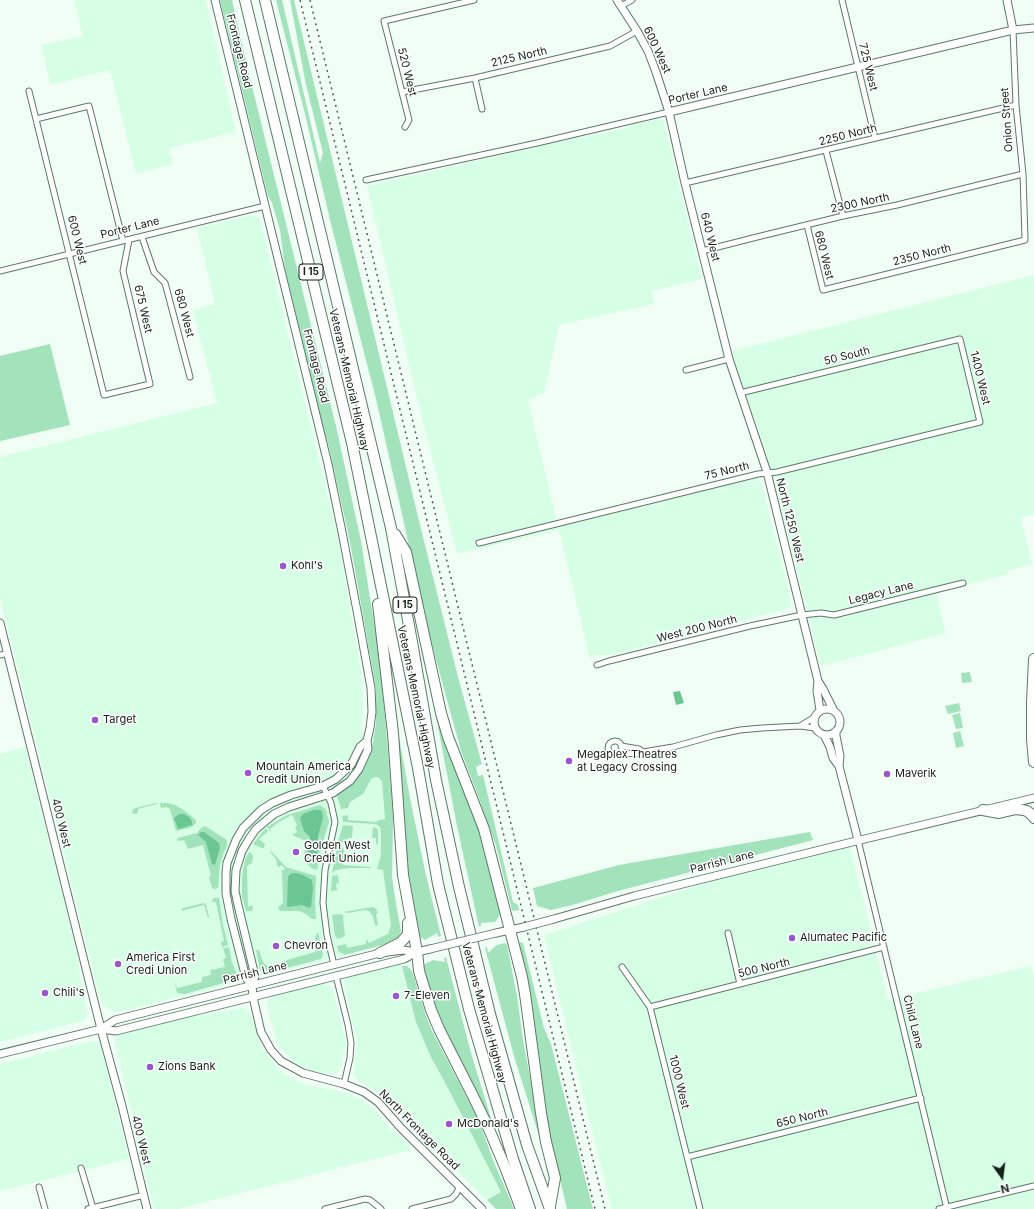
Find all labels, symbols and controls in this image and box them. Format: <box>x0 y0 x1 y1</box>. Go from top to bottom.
street label: Frontage Road <box>223 13 255 89</box>
street label: 600 West <box>640 25 674 75</box>
street label: 725 West <box>856 42 880 92</box>
street label: 2125 North <box>490 44 548 70</box>
street label: 520 West <box>395 46 419 98</box>
street label: Porter Lane <box>667 81 729 107</box>
street label: Onion Street <box>998 87 1016 153</box>
street label: 2250 North <box>818 121 878 149</box>
street label: 2300 North <box>829 190 891 216</box>
street label: 640 West <box>698 211 722 263</box>
street label: 600 West <box>65 214 89 266</box>
street label: Porter Lane <box>99 214 161 242</box>
street label: 680 West <box>812 229 836 281</box>
street label: 2350 North <box>892 241 952 269</box>
road number: I 15 <box>299 264 323 280</box>
street label: 675 West <box>131 284 155 334</box>
street label: 680 West <box>171 287 197 339</box>
street label: Veterans Memorial Highway <box>326 307 372 453</box>
street label: Frontage Road <box>300 328 332 404</box>
street label: 50 South <box>823 344 871 368</box>
street label: 1400 West <box>967 350 993 406</box>
street label: 75 North <box>703 459 751 483</box>
street label: North 1250 West <box>773 476 807 564</box>
place label: Kohl's <box>291 559 323 573</box>
marker: Kohl's <box>278 561 288 571</box>
street label: Legacy Lane <box>847 579 915 607</box>
road number: I 15 <box>393 597 417 613</box>
street label: West 200 North <box>656 613 738 645</box>
street label: Veterans Memorial Highway <box>394 624 438 770</box>
place label: Target <box>103 713 136 727</box>
marker: Target <box>90 715 100 725</box>
place label: Megaplex Theatres at Legacy Crossing <box>577 748 677 774</box>
marker: Megaplex Theatres at Legacy Crossing <box>564 756 574 766</box>
place label: Mountain America Credit Union <box>256 760 351 786</box>
place label: Maverik <box>895 767 936 781</box>
marker: Mountain America Credit Union <box>243 768 253 778</box>
marker: Maverik <box>882 769 892 779</box>
street label: 400 West <box>49 797 73 849</box>
place label: Golden West Credit Union <box>304 839 370 865</box>
marker: Golden West Credit Union <box>291 847 301 857</box>
street label: Parrish Lane <box>689 848 755 876</box>
place label: Alumatec Pacific <box>800 931 887 945</box>
marker: Alumatec Pacific <box>787 933 797 943</box>
place label: Chevron <box>284 939 328 953</box>
marker: Chevron <box>271 941 281 951</box>
street label: Veterans Memorial Highway <box>459 941 509 1085</box>
place label: America First Credi Union <box>126 951 195 977</box>
street label: 500 North <box>737 955 791 981</box>
marker: America First Credi Union <box>113 959 123 969</box>
street label: Parrish Lane <box>222 959 288 987</box>
place label: Chili's <box>53 986 85 1000</box>
marker: Chili's <box>40 988 50 998</box>
place label: 7-Eleven <box>404 989 450 1003</box>
marker: 7-Eleven <box>391 991 401 1001</box>
street label: Child Lane <box>900 994 926 1050</box>
street label: 1000 West <box>666 1054 692 1110</box>
place label: Zions Bank <box>158 1060 215 1074</box>
marker: Zions Bank <box>145 1062 155 1072</box>
street label: North Frontage Road <box>376 1087 462 1173</box>
street label: 650 North <box>775 1105 829 1131</box>
street label: 400 West <box>129 1114 153 1166</box>
place label: McDonald's <box>457 1117 519 1131</box>
marker: McDonald's <box>444 1119 454 1129</box>
north arrow <box>982 1157 1022 1197</box>
text: N <box>999 1181 1011 1196</box>

